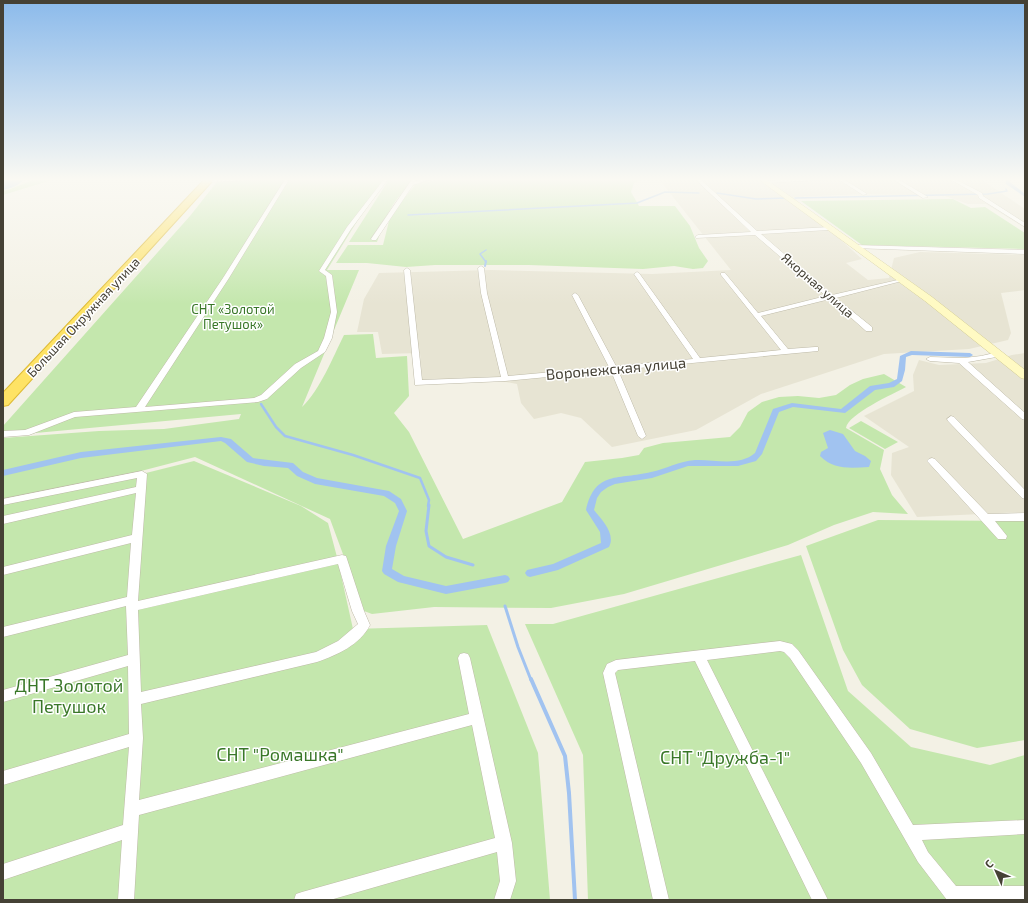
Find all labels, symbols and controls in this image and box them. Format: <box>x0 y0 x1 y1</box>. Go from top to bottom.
street label: Якорная улица <box>778 249 858 321</box>
street label: Большая Окружная улица <box>23 254 143 380</box>
park label: СНТ «Золотой Петушок» <box>191 301 275 332</box>
street label: Воронежская улица <box>545 353 687 384</box>
park label: ДНТ Золотой Петушок <box>15 674 123 717</box>
park label: СНТ "Ромашка" <box>216 743 344 765</box>
park label: СНТ "Дружба-1" <box>660 746 790 768</box>
north arrow <box>976 851 1016 891</box>
text: С <box>982 856 996 870</box>

